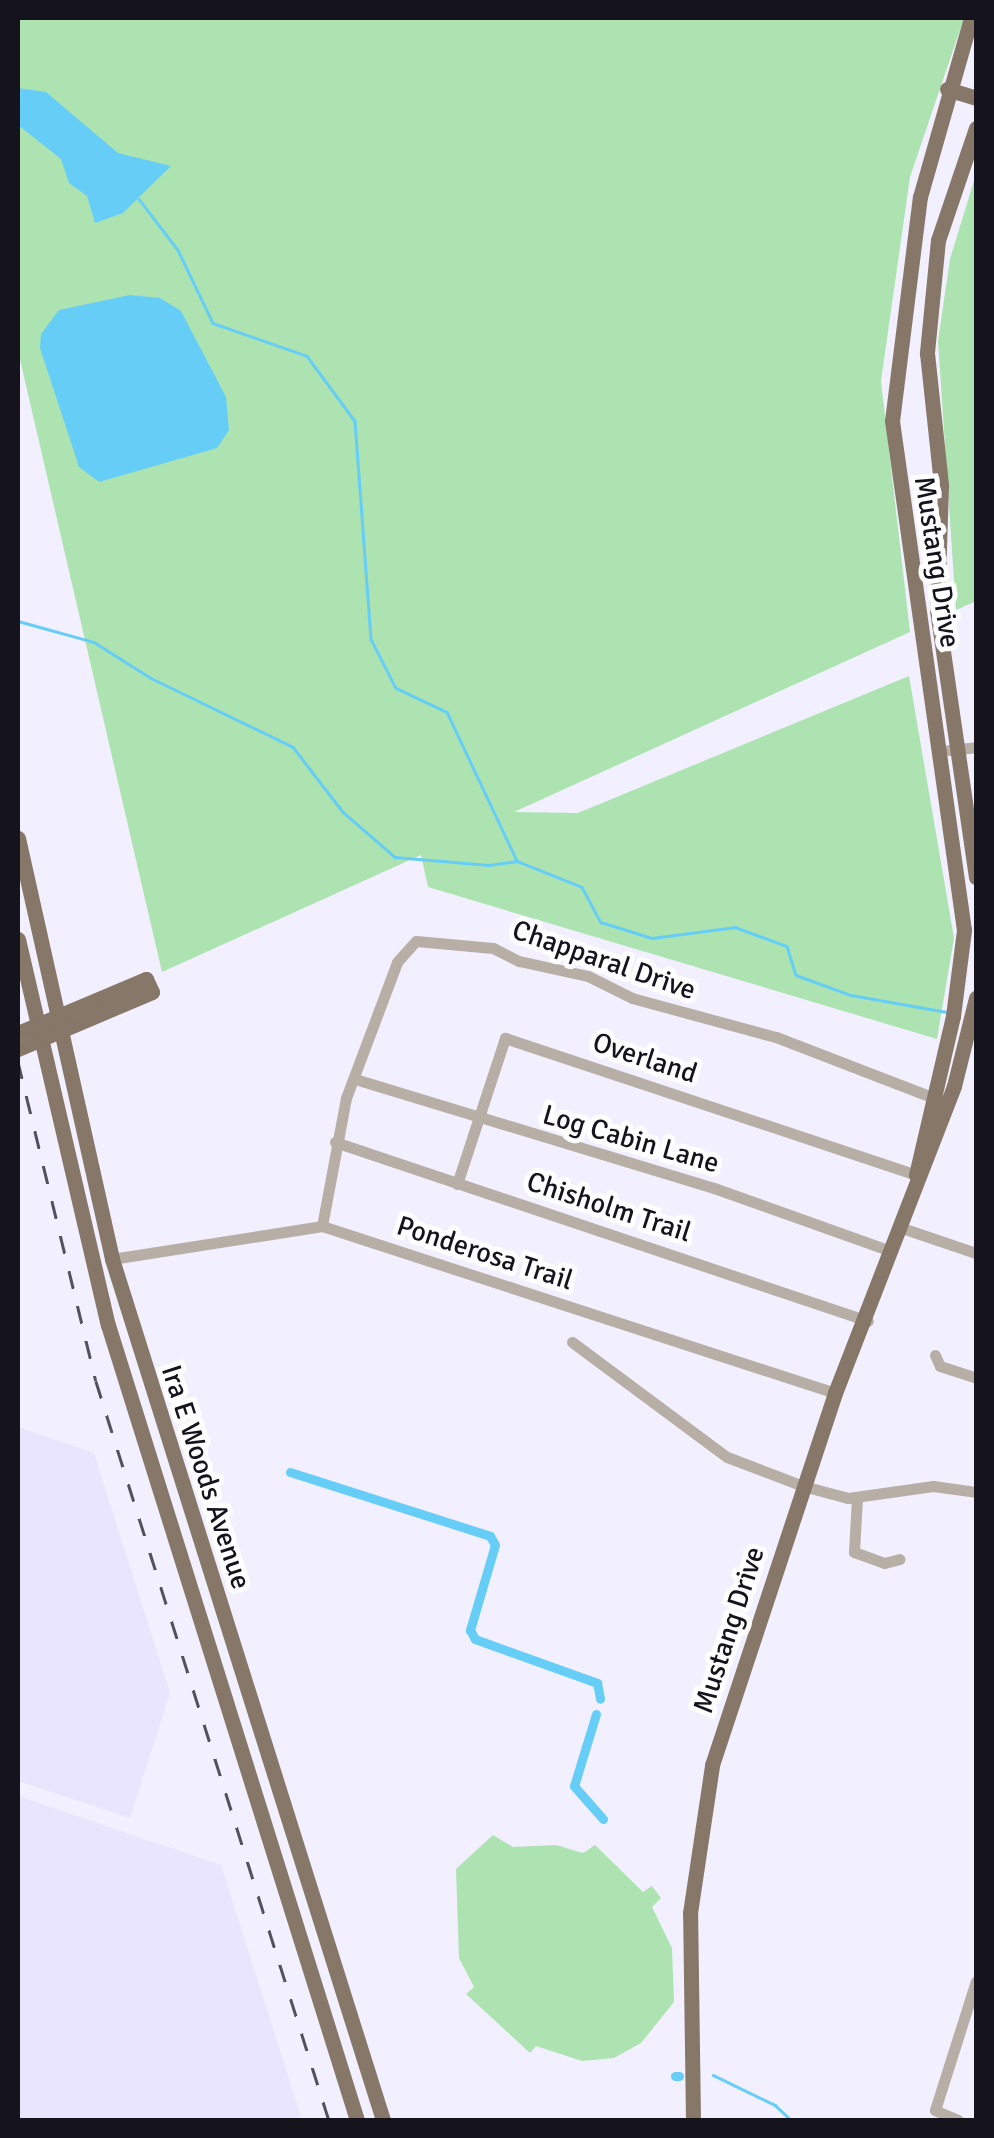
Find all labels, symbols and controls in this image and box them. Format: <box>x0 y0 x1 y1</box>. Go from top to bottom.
street label: Mustang Drive <box>907 474 967 650</box>
street label: Chapparal Drive <box>508 913 700 1007</box>
street label: Overland <box>589 1025 701 1091</box>
street label: Log Cabin Lane <box>539 1098 723 1180</box>
street label: Chisholm Trail <box>522 1165 696 1249</box>
street label: Ponderosa Trail <box>393 1209 577 1297</box>
street label: Ira E Woods Avenue <box>154 1361 258 1593</box>
street label: Mustang Drive <box>686 1543 772 1717</box>

